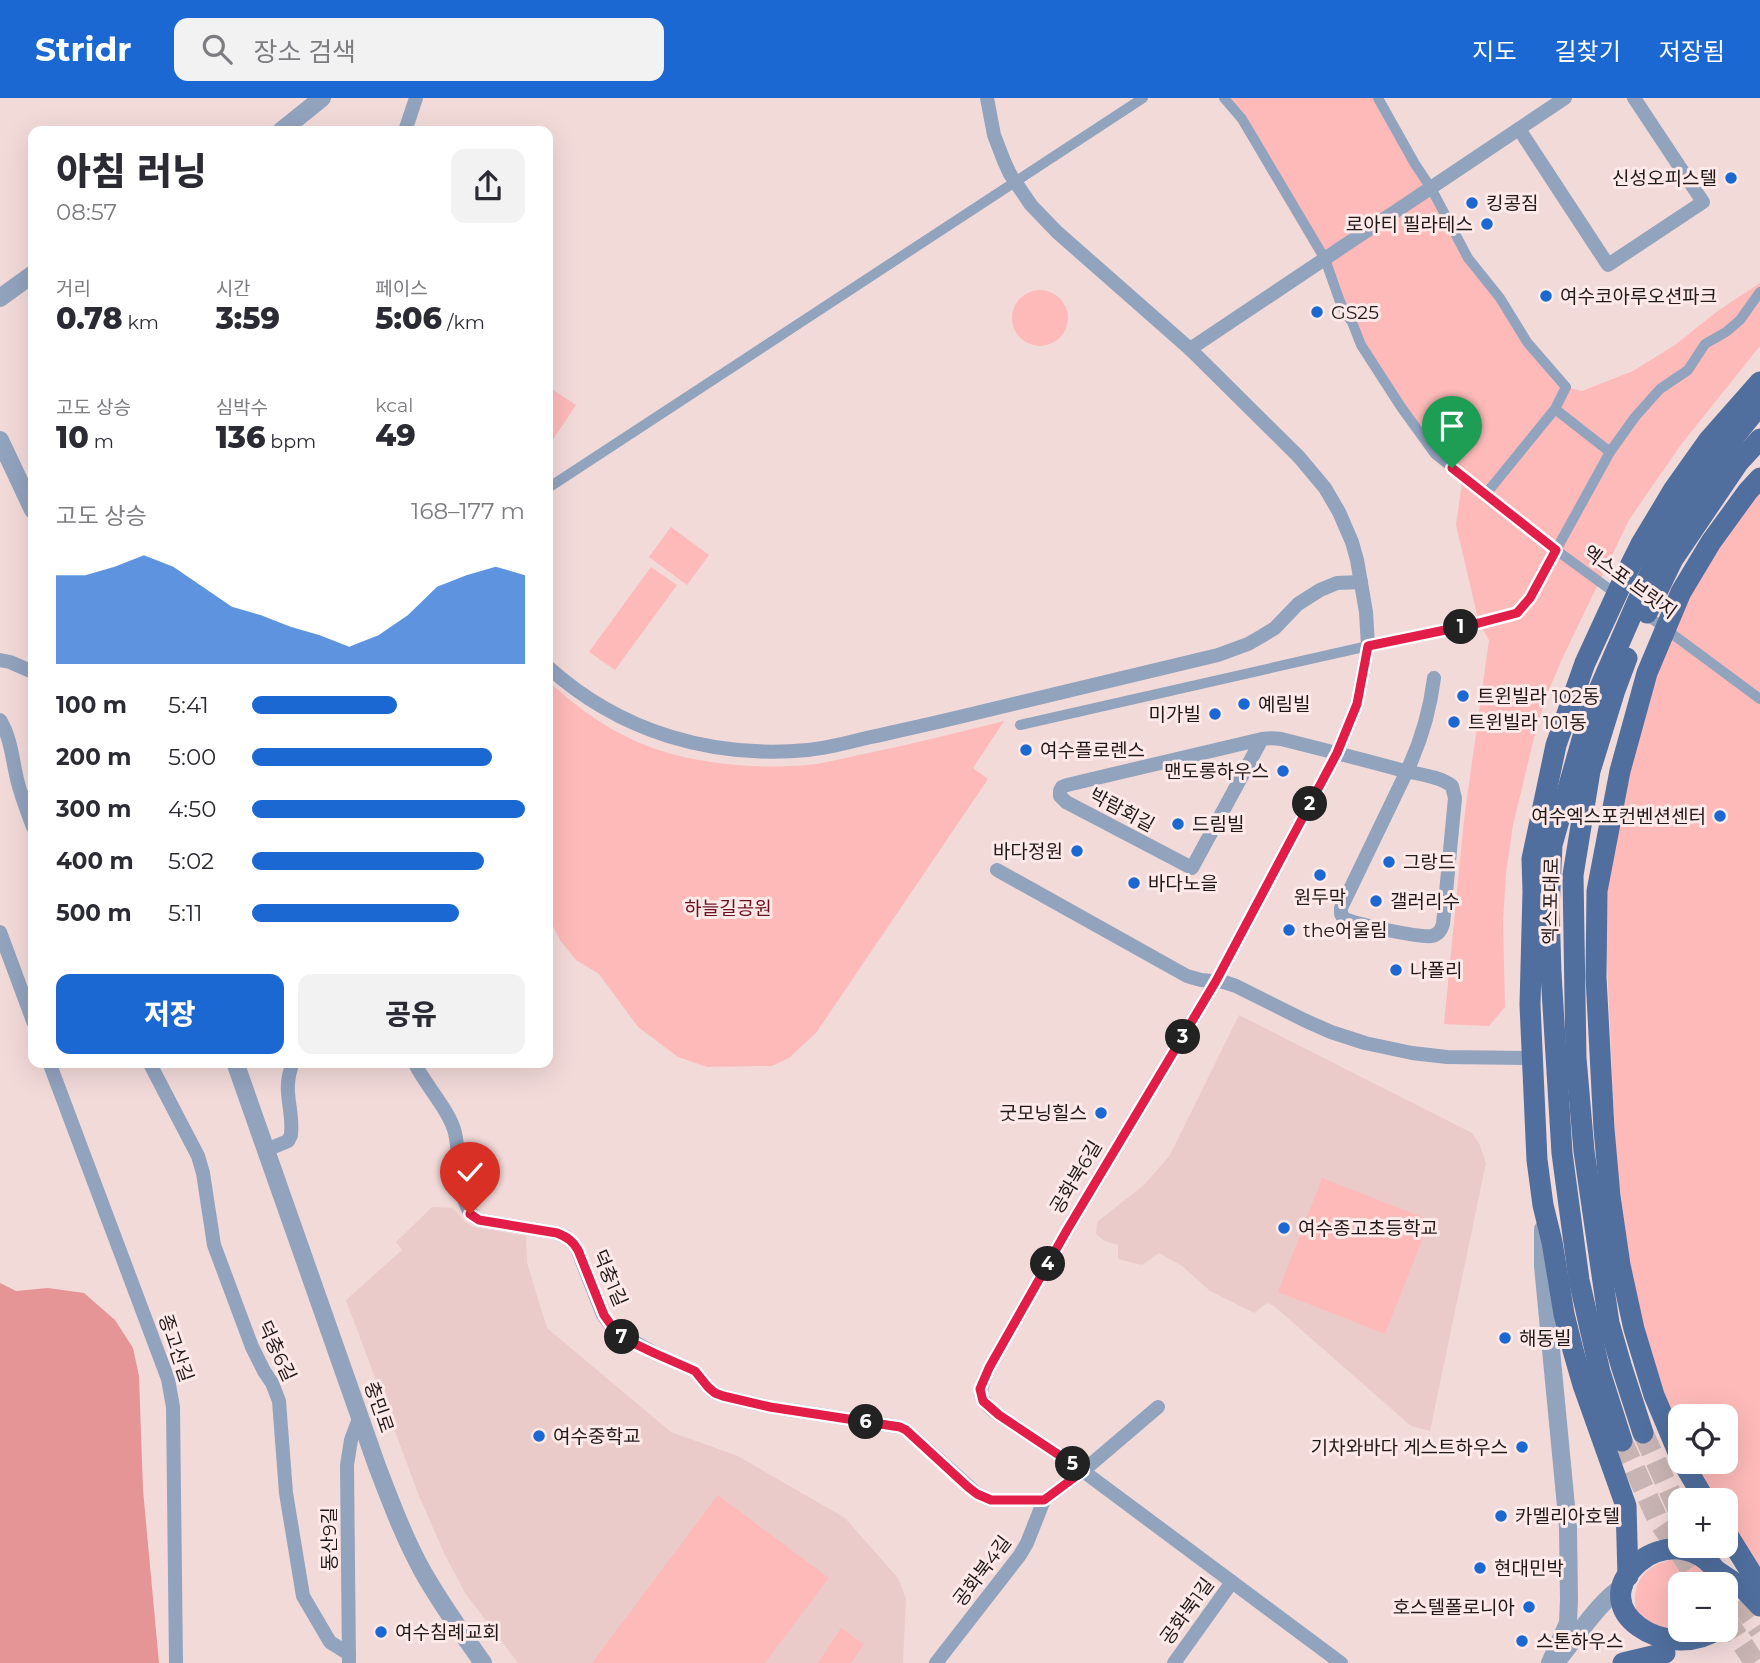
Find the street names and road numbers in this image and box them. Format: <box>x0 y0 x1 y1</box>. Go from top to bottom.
street label: 엑스포 브릿지 <box>1579 540 1681 624</box>
street label: 박람회길 <box>1086 783 1158 837</box>
street label: 엑스포대로 <box>1539 857 1563 945</box>
street label: 공화북6길 <box>1045 1136 1107 1218</box>
street label: 덕충1길 <box>588 1246 632 1310</box>
street label: 종고산길 <box>154 1311 198 1385</box>
street label: 덕충6길 <box>253 1317 301 1385</box>
street label: 충민로 <box>360 1378 398 1436</box>
street label: 동산9길 <box>318 1507 341 1571</box>
street label: 공화북4길 <box>948 1531 1016 1611</box>
street label: 공화북1길 <box>1155 1573 1219 1649</box>

